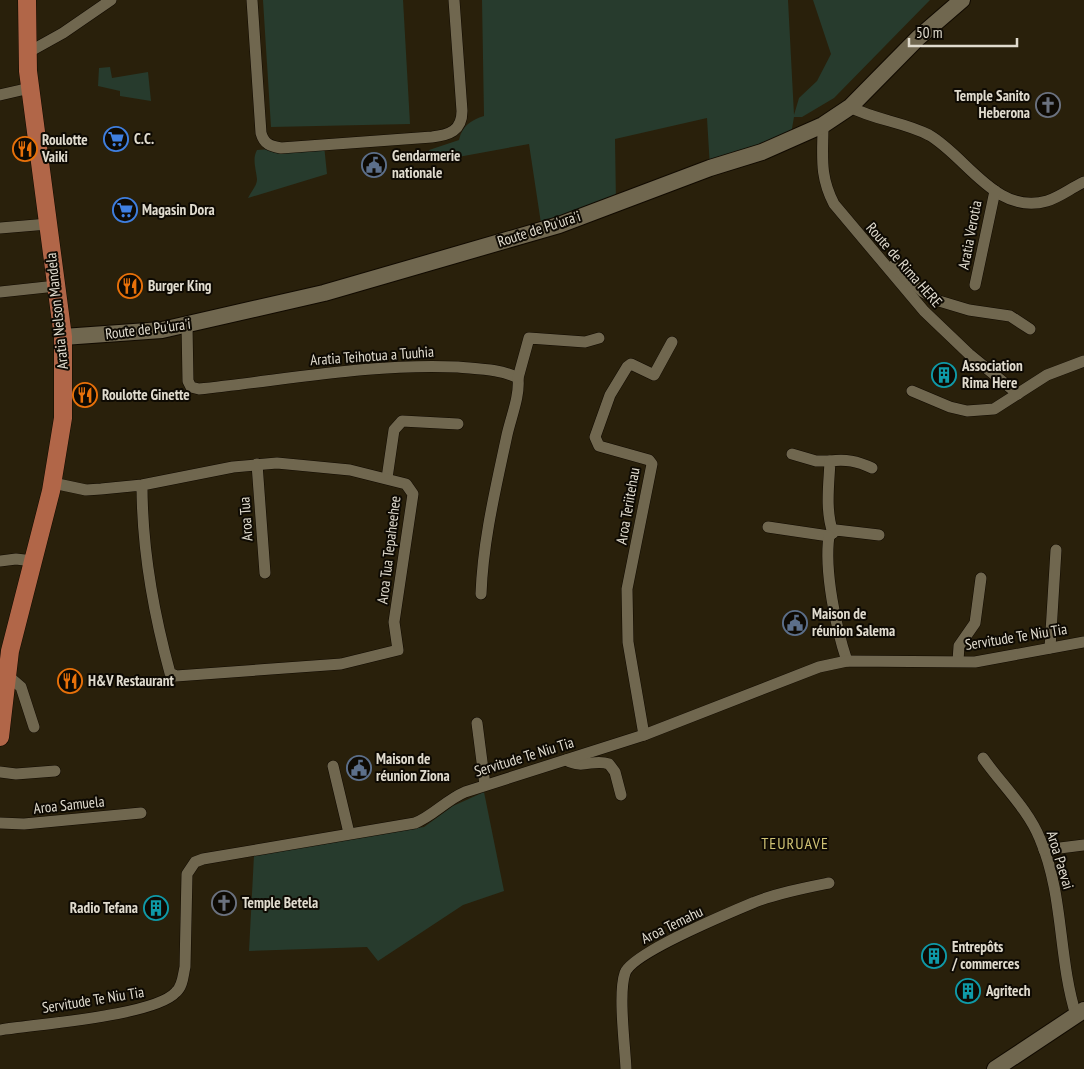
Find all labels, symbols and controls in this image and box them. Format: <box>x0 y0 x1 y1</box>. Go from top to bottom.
scale bar <box>909 15 1016 47</box>
text: 50 m <box>916 23 942 42</box>
place label: Temple Sanito Heberona <box>954 86 1030 122</box>
church icon: Temple Sanito Heberona <box>1035 92 1061 118</box>
supermarket icon: C.C. <box>103 126 129 152</box>
place label: C.C. <box>134 129 154 148</box>
place label: Roulotte Vaiki <box>41 130 88 166</box>
restaurant icon: Roulotte Vaiki <box>12 136 38 162</box>
place label: Gendarmerie nationale <box>392 146 461 182</box>
public building icon: Gendarmerie nationale <box>361 152 387 178</box>
supermarket icon: Magasin Dora <box>112 197 138 223</box>
street label: Aratia Verotia <box>954 199 985 271</box>
place label: Magasin Dora <box>142 200 215 219</box>
street label: Route de Pu'ura'i <box>495 206 583 251</box>
street label: Route de Rima HERE <box>862 218 946 311</box>
street label: Aratia Nelson Mandela <box>41 252 72 370</box>
restaurant icon: Burger King <box>117 273 143 299</box>
place label: Burger King <box>148 276 212 295</box>
street label: Route de Pu'ura'i <box>104 314 192 343</box>
street label: Aratia Teihotua a Tuuhia <box>309 342 434 369</box>
place label: Association Rima Here <box>961 356 1023 392</box>
building icon: Association Rima Here <box>931 362 957 388</box>
restaurant icon: Roulotte Ginette <box>72 382 98 408</box>
place label: Roulotte Ginette <box>102 385 190 404</box>
street label: Aroa Teriitehau <box>611 466 644 546</box>
street label: Aroa Tua Tepaheehee <box>372 495 405 605</box>
street label: Aroa Tua <box>234 496 257 542</box>
place label: Maison de réunion Salema <box>812 604 895 640</box>
public building icon: Maison de réunion Salema <box>782 610 808 636</box>
street label: Servitude Te Niu Tia <box>964 619 1068 654</box>
restaurant icon: H&V Restaurant <box>57 668 83 694</box>
place label: H&V Restaurant <box>88 671 174 690</box>
street label: Servitude Te Niu Tia <box>472 732 576 781</box>
place label: Maison de réunion Ziona <box>376 749 450 785</box>
public building icon: Maison de réunion Ziona <box>346 755 372 781</box>
street label: Aroa Samuela <box>33 791 105 818</box>
street label: Aroa Paevai <box>1043 828 1078 891</box>
district label: TEURUAVE <box>761 833 829 853</box>
church icon: Temple Betela <box>211 890 237 916</box>
place label: Temple Betela <box>242 893 318 912</box>
building icon: Radio Tefana <box>143 895 169 921</box>
place label: Radio Tefana <box>70 898 138 917</box>
street label: Aroa Temahu <box>638 901 706 948</box>
place label: Entrepôts / commerces <box>951 937 1019 973</box>
building icon: Entrepôts / commerces <box>921 943 947 969</box>
building icon: Agritech <box>955 978 981 1004</box>
place label: Agritech <box>985 981 1031 1000</box>
street label: Servitude Te Niu Tia <box>41 982 145 1017</box>

